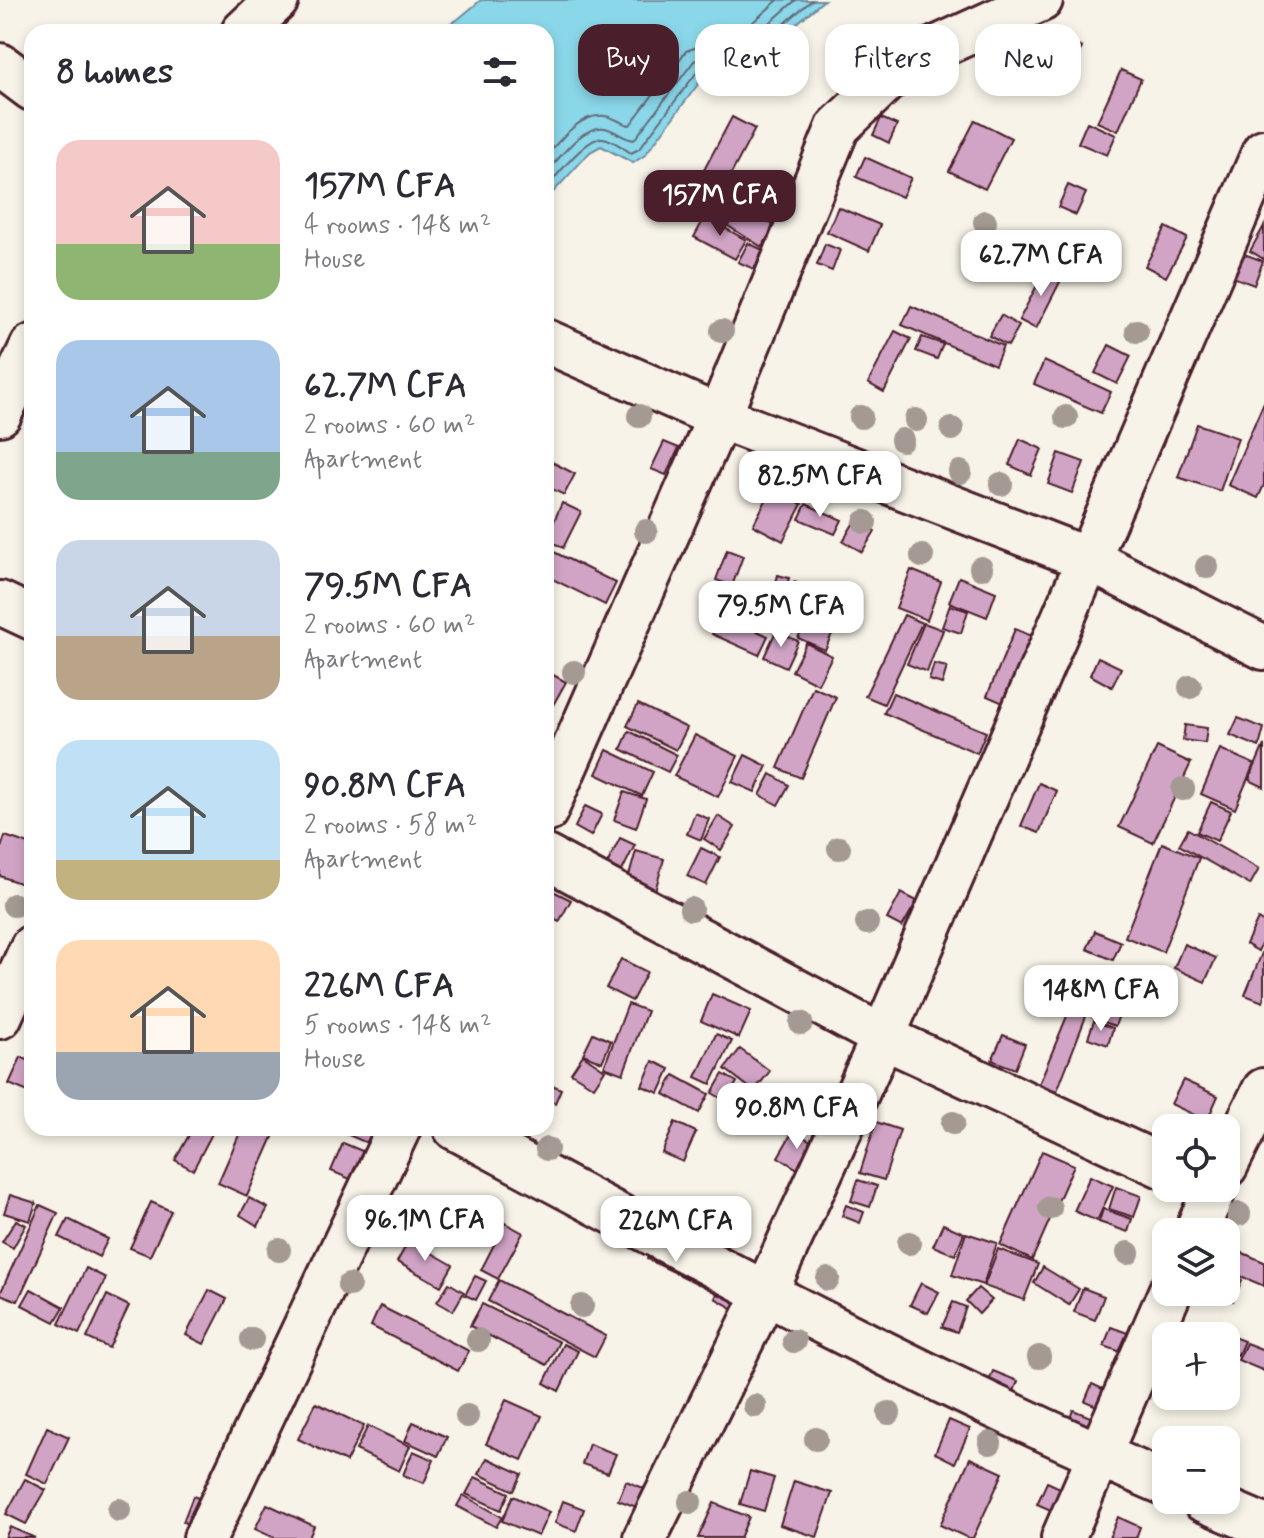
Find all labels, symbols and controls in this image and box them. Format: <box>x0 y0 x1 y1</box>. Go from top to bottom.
chip: Buy <box>578 24 679 96</box>
chip: Rent <box>695 24 809 96</box>
chip: Filters <box>825 24 959 96</box>
chip: New <box>975 24 1081 96</box>
text: 8 homes <box>56 50 173 95</box>
icon: filters <box>478 50 522 94</box>
text: 157M CFA <box>304 164 456 209</box>
pin: 157M CFA <box>637 170 803 238</box>
icon: home <box>120 172 216 268</box>
text: 157M CFA <box>662 179 778 213</box>
text: 4 rooms · 148 m² <box>304 209 491 243</box>
pin: 62.7M CFA <box>949 230 1133 298</box>
text: 62.7M CFA <box>979 239 1103 273</box>
text: House <box>304 243 365 277</box>
text: 62.7M CFA <box>304 364 467 409</box>
icon: home <box>120 372 216 468</box>
text: 2 rooms · 60 m² <box>304 409 475 443</box>
text: Apartment <box>304 443 422 477</box>
pin: 82.5M CFA <box>728 451 912 519</box>
text: 82.5M CFA <box>757 460 883 494</box>
text: 79.5M CFA <box>304 564 472 609</box>
icon: home <box>120 572 216 668</box>
pin: 79.5M CFA <box>689 581 873 649</box>
text: 79.5M CFA <box>717 590 845 624</box>
text: 2 rooms · 60 m² <box>304 609 475 643</box>
text: Apartment <box>304 643 422 677</box>
text: 90.8M CFA <box>304 764 466 809</box>
icon: home <box>120 772 216 868</box>
text: 2 rooms · 58 m² <box>304 809 477 843</box>
text: Apartment <box>304 843 422 877</box>
text: 226M CFA <box>304 964 454 1009</box>
pin: 148M CFA <box>1018 965 1184 1033</box>
icon: home <box>120 972 216 1068</box>
text: 148M CFA <box>1042 974 1160 1008</box>
text: 5 rooms · 148 m² <box>304 1009 491 1043</box>
text: House <box>304 1043 365 1077</box>
pin: 90.8M CFA <box>705 1083 889 1151</box>
text: 90.8M CFA <box>735 1092 859 1126</box>
map controls <box>1152 1114 1240 1514</box>
button: locate <box>1152 1114 1240 1202</box>
pin: 96.1M CFA <box>333 1195 517 1263</box>
pin: 226M CFA <box>593 1196 759 1264</box>
text: 96.1M CFA <box>365 1204 485 1238</box>
text: 226M CFA <box>618 1205 734 1239</box>
button: layers <box>1152 1218 1240 1306</box>
button: + <box>1152 1322 1240 1410</box>
button: − <box>1152 1426 1240 1514</box>

